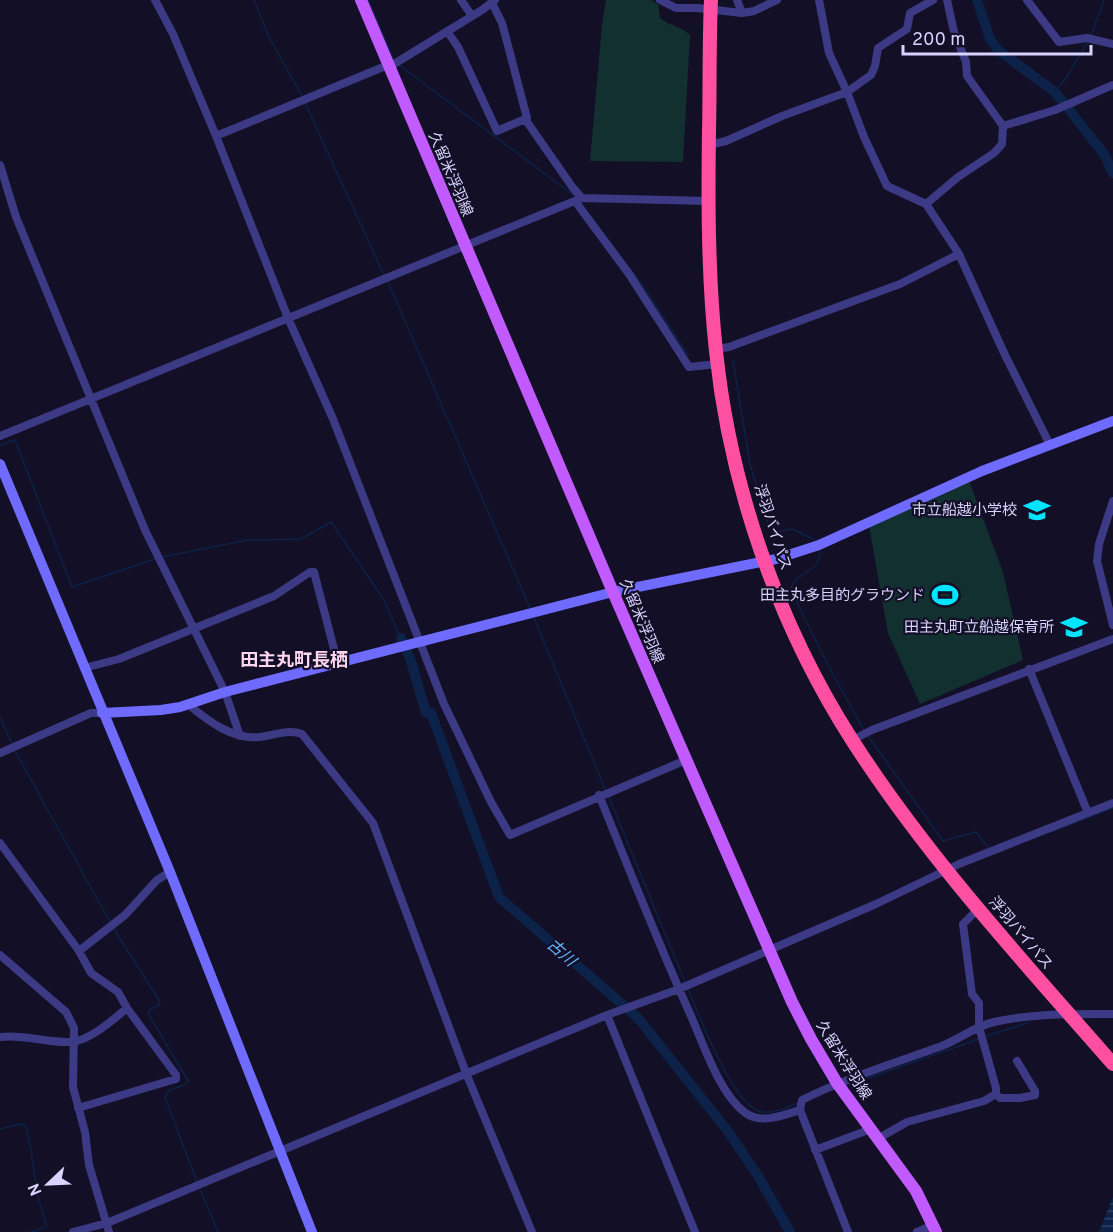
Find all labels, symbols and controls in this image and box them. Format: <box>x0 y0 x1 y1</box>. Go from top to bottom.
scale bar <box>903 18 1090 56</box>
text: 200 m <box>912 29 965 52</box>
street label: 久留米浮羽線 <box>423 129 476 220</box>
street label: 浮羽バイパス <box>749 482 794 573</box>
school or university icon: 市立船越小学校 <box>1022 495 1052 525</box>
place label: 市立船越小学校 <box>912 502 1017 521</box>
street label: 久留米浮羽線 <box>614 576 667 667</box>
sports icon: 田主丸多目的グラウンド <box>930 580 960 610</box>
place label: 田主丸多目的グラウンド <box>760 587 925 606</box>
school or university icon: 田主丸町立船越保育所 <box>1059 612 1089 642</box>
place label: 田主丸町立船越保育所 <box>904 619 1054 638</box>
district label: 田主丸町長栖 <box>240 650 348 673</box>
street label: 浮羽バイパス <box>984 893 1056 974</box>
water label: 古川 <box>542 935 581 973</box>
street label: 久留米浮羽線 <box>811 1018 875 1104</box>
north arrow <box>18 1154 78 1214</box>
text: N <box>25 1180 47 1198</box>

